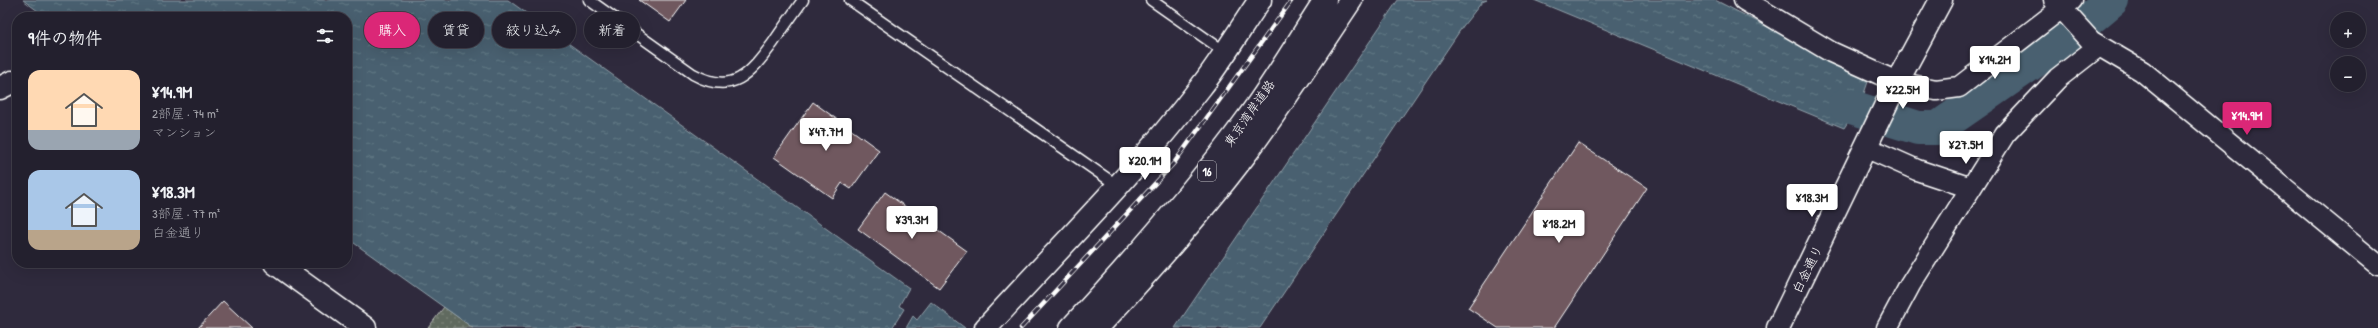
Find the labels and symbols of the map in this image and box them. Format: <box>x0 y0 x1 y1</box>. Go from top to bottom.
pin: ¥14.2M <box>1962 46 2028 80</box>
street label: 東京湾岸道路 <box>1219 76 1279 150</box>
pin: ¥22.5M <box>1870 76 1936 110</box>
pin: ¥14.9M <box>2214 102 2280 136</box>
pin: ¥47.7M <box>793 118 859 152</box>
pin: ¥27.5M <box>1933 131 1999 165</box>
pin: ¥20.1M <box>1112 147 1178 181</box>
road number: 16 <box>1198 161 1216 181</box>
pin: ¥18.3M <box>1779 184 1845 218</box>
pin: ¥39.3M <box>879 206 945 240</box>
pin: ¥18.2M <box>1526 210 1592 244</box>
street label: 白金通り <box>1788 242 1826 296</box>

